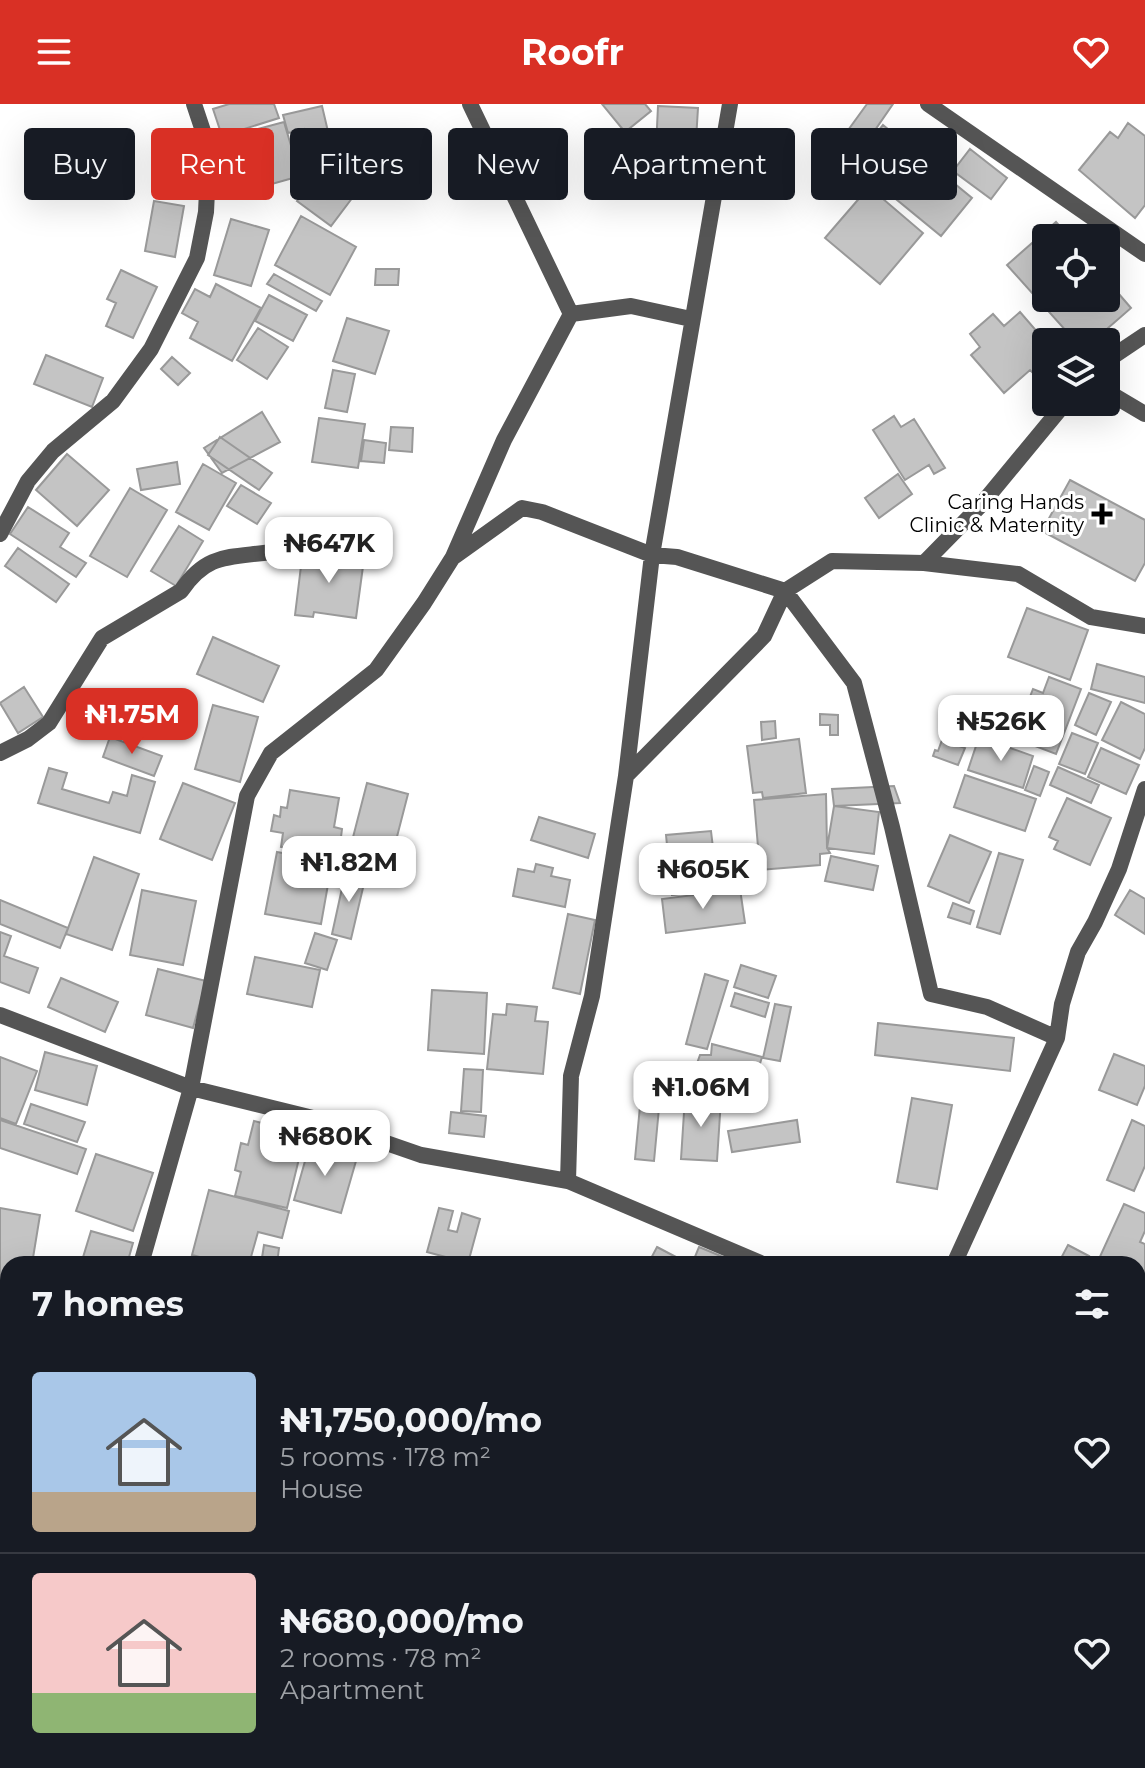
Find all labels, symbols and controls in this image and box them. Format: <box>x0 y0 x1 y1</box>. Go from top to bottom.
icon: menu <box>32 30 76 74</box>
text: Roofr <box>521 30 624 74</box>
icon: heart <box>1069 30 1113 74</box>
chip: Buy <box>24 128 135 200</box>
chip: Rent <box>151 128 274 200</box>
chip: Filters <box>290 128 432 200</box>
chip: New <box>448 128 568 200</box>
chip: Apartment <box>584 128 795 200</box>
chip: House <box>811 128 957 200</box>
map controls <box>1032 224 1120 416</box>
button: locate <box>1032 224 1120 312</box>
button: layers <box>1032 328 1120 416</box>
place label: Caring Hands Clinic & Maternity <box>909 490 1084 537</box>
marker: Caring Hands Clinic & Maternity <box>1091 503 1113 525</box>
pin: ₦647K <box>273 517 385 585</box>
text: ₦647K <box>283 527 375 559</box>
pin: ₦1.75M <box>67 688 197 756</box>
pin: ₦526K <box>945 695 1057 763</box>
text: ₦1.75M <box>84 698 180 730</box>
text: ₦526K <box>956 705 1046 737</box>
pin: ₦1.82M <box>284 836 414 904</box>
pin: ₦605K <box>647 843 759 911</box>
text: ₦1.82M <box>300 846 398 878</box>
text: ₦605K <box>657 853 749 885</box>
pin: ₦1.06M <box>636 1061 766 1129</box>
text: ₦1.06M <box>651 1071 751 1103</box>
pin: ₦680K <box>269 1110 381 1178</box>
text: ₦680K <box>278 1120 372 1152</box>
icon: filters <box>1070 1282 1114 1326</box>
text: 7 homes <box>32 1283 184 1325</box>
text: ₦1,750,000/mo <box>280 1399 542 1441</box>
icon: home <box>96 1404 192 1500</box>
icon: heart <box>1070 1430 1114 1474</box>
text: 5 rooms · 178 m² <box>280 1441 491 1473</box>
text: House <box>280 1473 363 1505</box>
text: ₦680,000/mo <box>280 1600 524 1642</box>
icon: home <box>96 1605 192 1701</box>
icon: heart <box>1070 1631 1114 1675</box>
text: 2 rooms · 78 m² <box>280 1642 482 1674</box>
text: Apartment <box>280 1674 424 1706</box>

